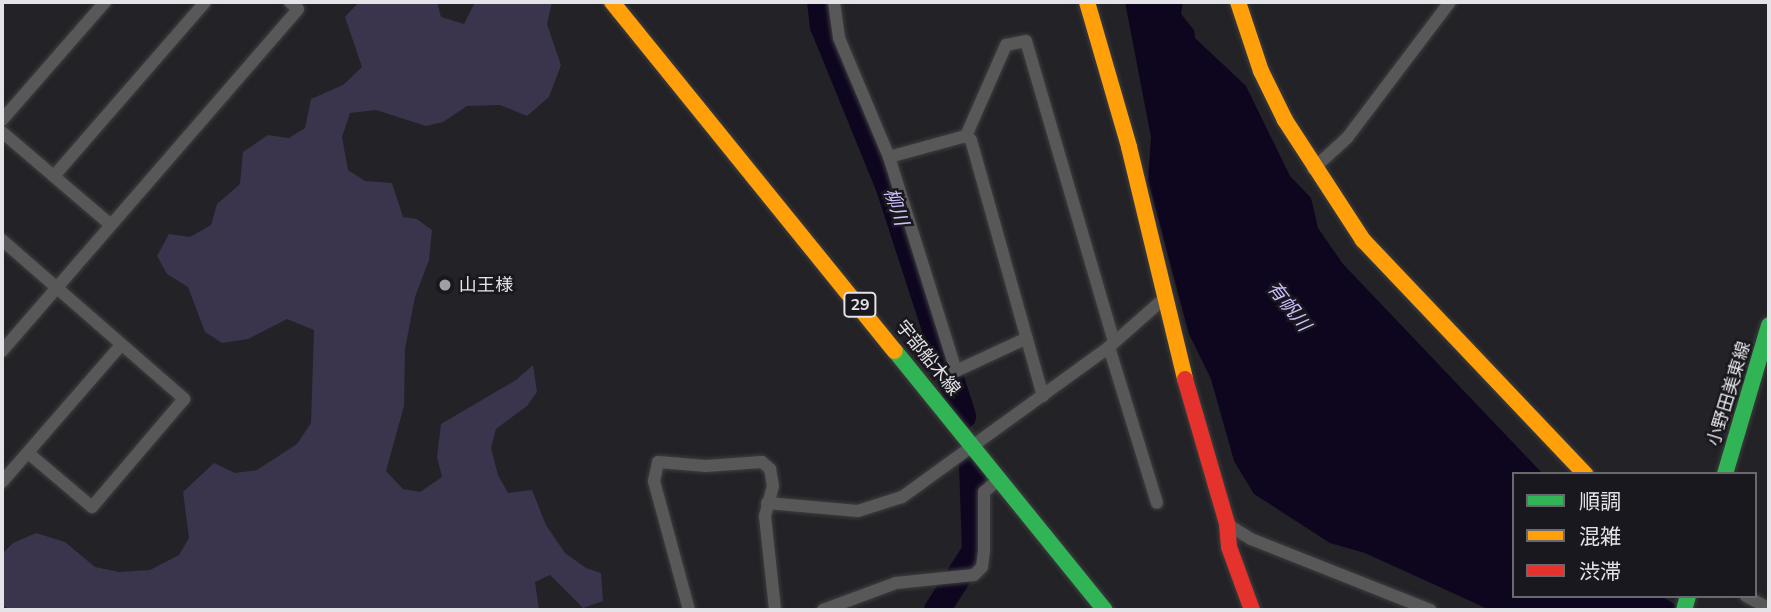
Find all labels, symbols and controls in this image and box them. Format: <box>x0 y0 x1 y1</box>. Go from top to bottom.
water label: 柳川 <box>878 185 912 229</box>
place label: 山王様 <box>459 274 513 296</box>
marker: 山王様 <box>437 277 453 293</box>
water label: 有帆川 <box>1261 278 1315 336</box>
road number: 29 <box>842 292 878 318</box>
street label: 宇部船木線 <box>891 316 965 400</box>
street label: 小野田美東線 <box>1703 339 1755 449</box>
legend <box>1512 472 1757 598</box>
text: 順調 <box>1579 488 1621 516</box>
text: 混雑 <box>1579 523 1621 551</box>
text: 渋滞 <box>1579 558 1621 586</box>

